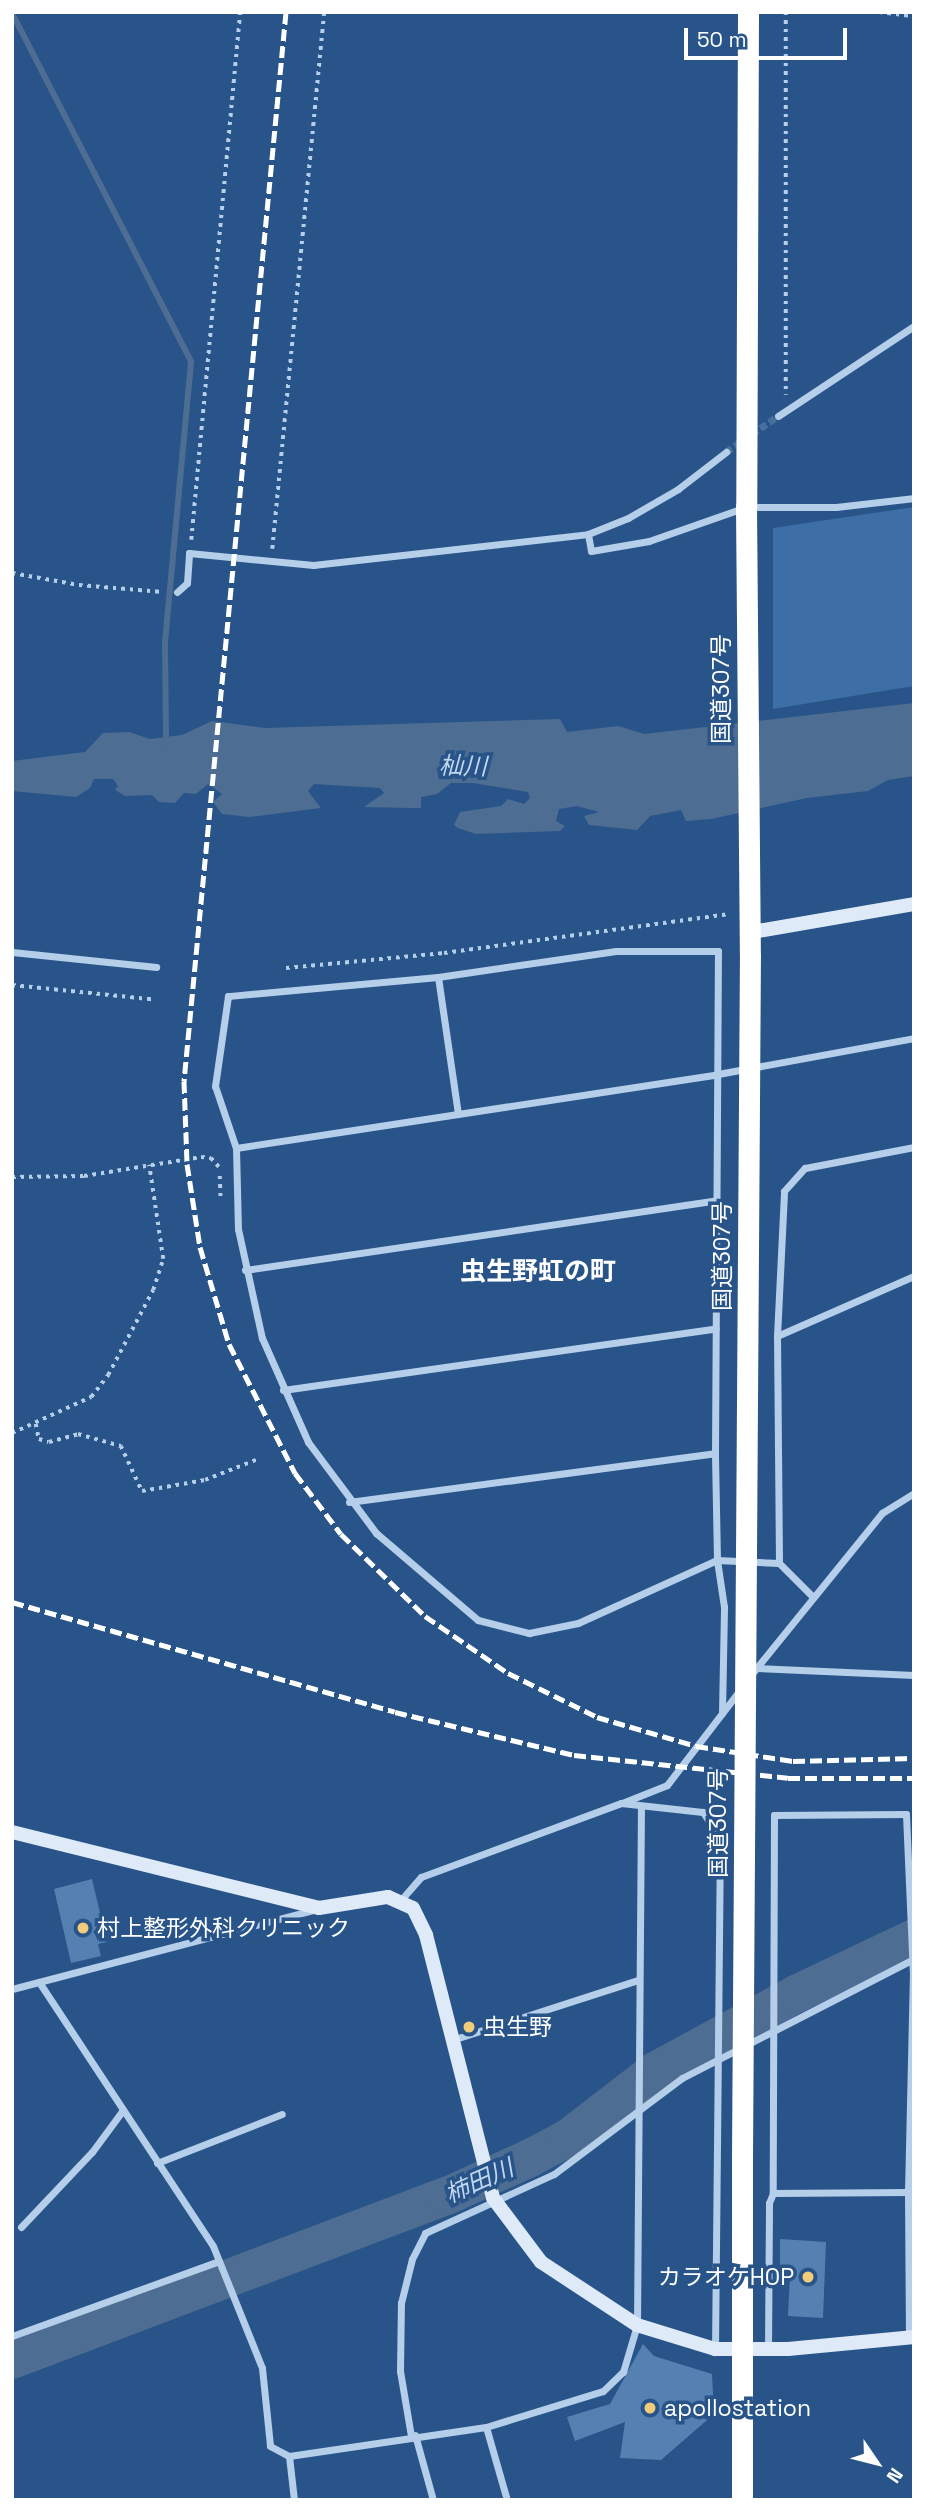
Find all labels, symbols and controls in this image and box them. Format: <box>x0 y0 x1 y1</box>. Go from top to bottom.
scale bar <box>688 14 851 58</box>
text: 50 m <box>697 26 747 53</box>
street label: 国道307号 <box>707 634 735 744</box>
water label: 杣川 <box>439 751 487 781</box>
street label: 国道307号 <box>708 1201 736 1311</box>
district label: 虫生野虹の町 <box>460 1256 616 1288</box>
street label: 国道307号 <box>704 1768 732 1878</box>
place label: 村上整形外科クリニック <box>97 1914 350 1942</box>
marker: 村上整形外科クリニック <box>75 1920 91 1936</box>
place label: 虫生野 <box>483 2013 552 2041</box>
marker: 虫生野 <box>461 2019 477 2035</box>
water label: 柿田川 <box>440 2153 518 2209</box>
place label: カラオケHOP <box>658 2263 794 2291</box>
marker: カラオケHOP <box>800 2269 816 2285</box>
place label: apollostation <box>664 2394 811 2422</box>
marker: apollostation <box>642 2400 658 2416</box>
north arrow <box>842 2428 912 2498</box>
text: N <box>881 2463 909 2488</box>

